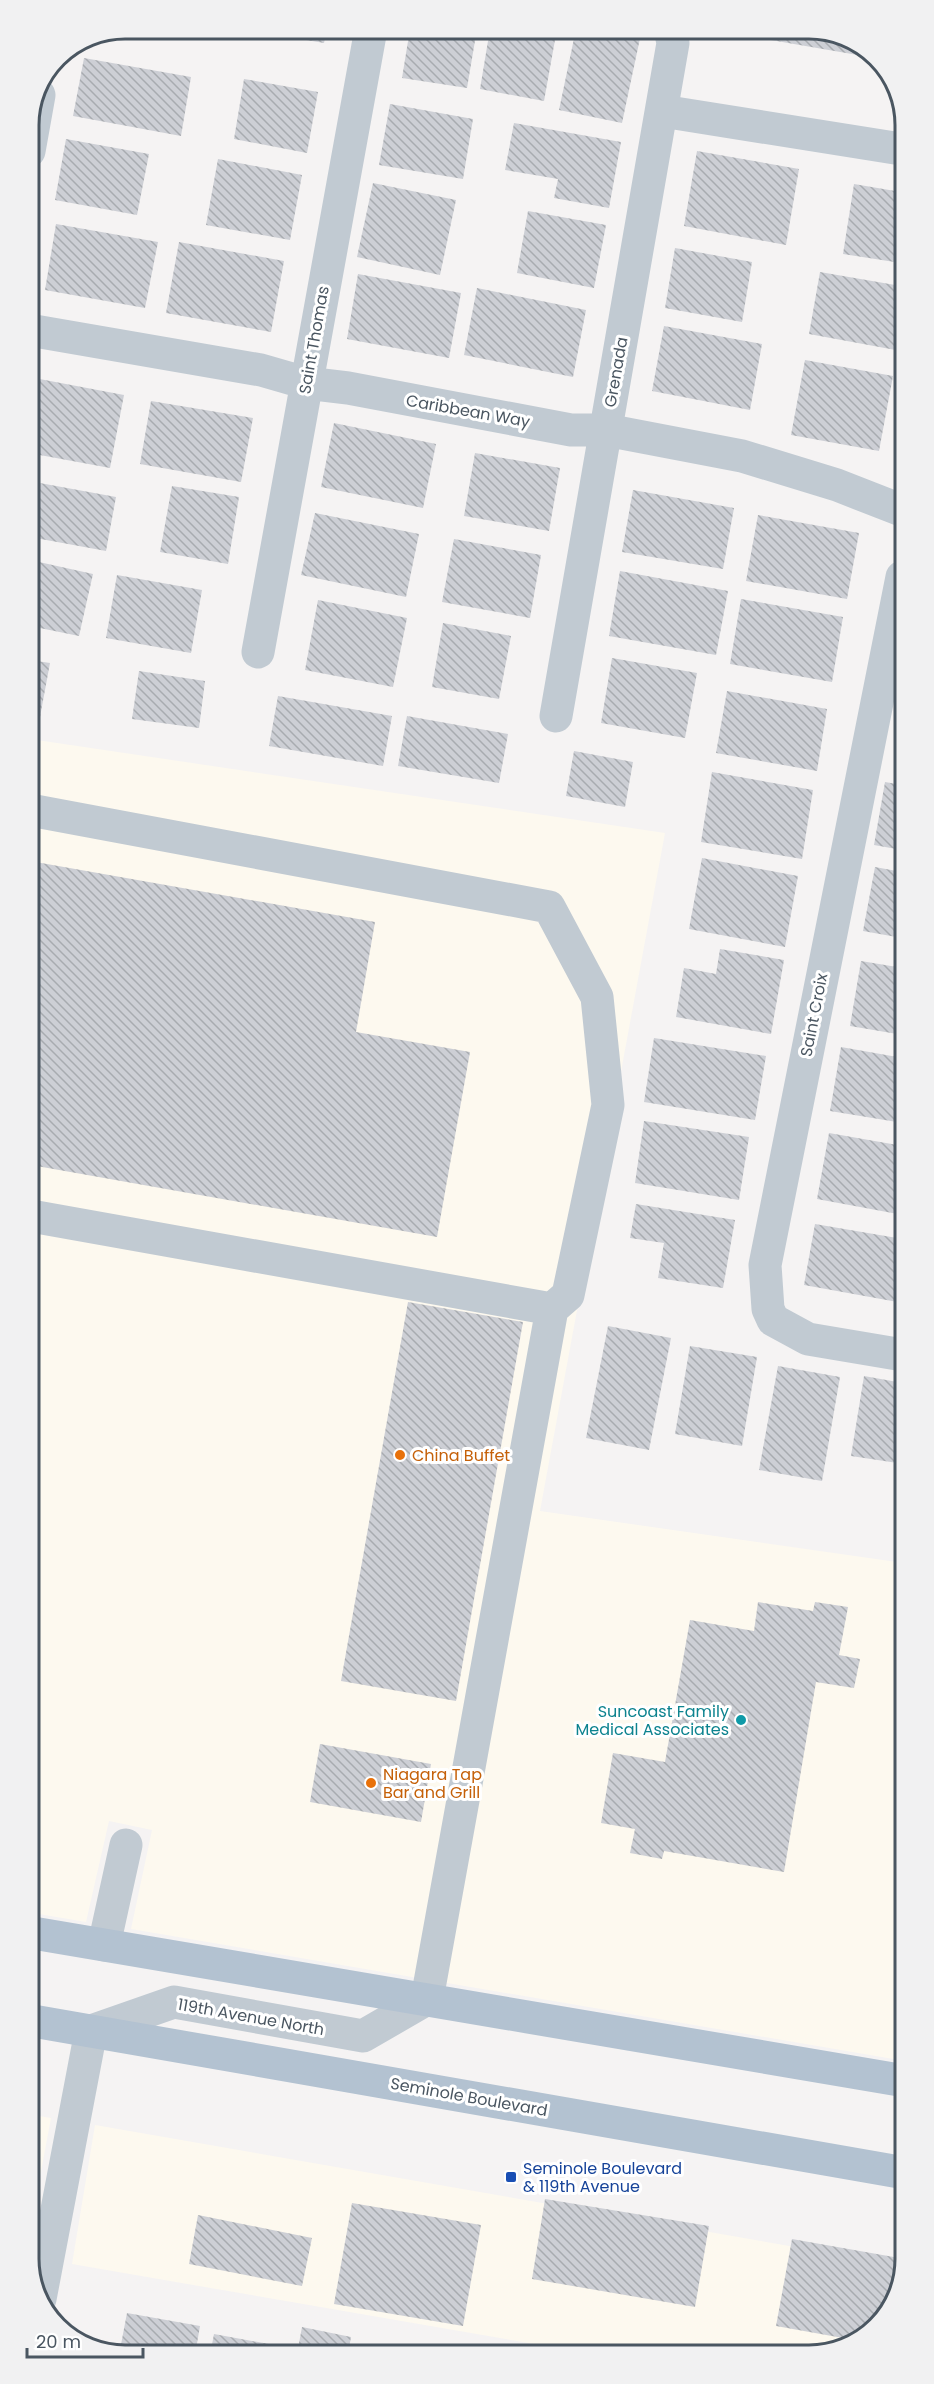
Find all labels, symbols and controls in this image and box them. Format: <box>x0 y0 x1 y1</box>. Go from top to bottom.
street label: Saint Thomas <box>293 284 335 396</box>
street label: Grenada <box>599 335 633 409</box>
street label: Caribbean Way <box>404 389 532 433</box>
street label: Saint Croix <box>795 971 833 1059</box>
place label: China Buffet <box>412 1444 510 1467</box>
marker: China Buffet <box>393 1448 407 1462</box>
place label: Suncoast Family Medical Associates <box>576 1700 729 1741</box>
marker: Suncoast Family Medical Associates <box>734 1713 748 1727</box>
place label: Niagara Tap Bar and Grill <box>383 1763 482 1804</box>
marker: Niagara Tap Bar and Grill <box>364 1776 378 1790</box>
street label: 119th Avenue North <box>176 1993 326 2041</box>
street label: Seminole Boulevard <box>389 2072 549 2122</box>
place label: Seminole Boulevard & 119th Avenue <box>523 2157 682 2198</box>
marker: Seminole Boulevard & 119th Avenue <box>504 2170 518 2184</box>
scale bar <box>27 2321 142 2359</box>
text: 20 m <box>36 2329 81 2354</box>

